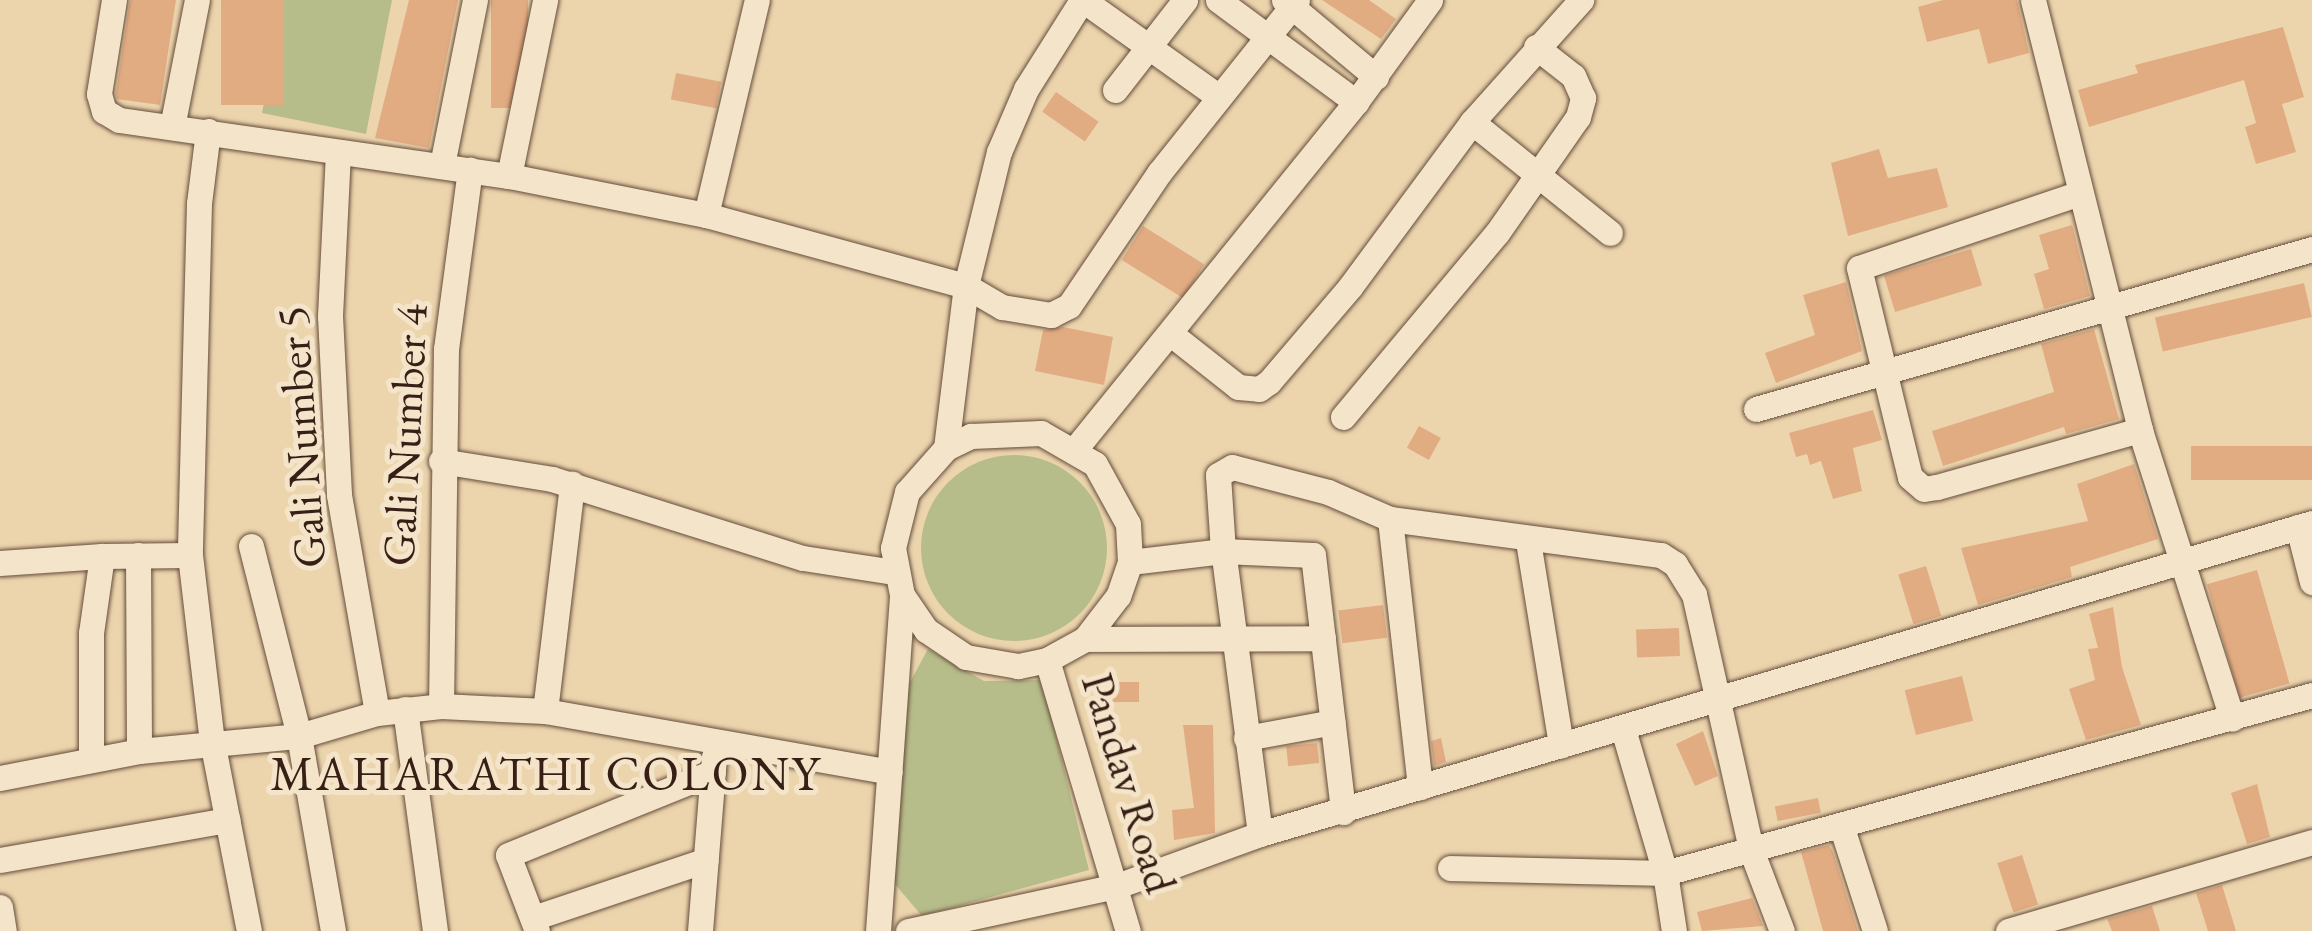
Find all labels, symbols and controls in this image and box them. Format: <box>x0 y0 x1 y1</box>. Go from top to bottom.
street label: Gali Number 4 <box>371 303 439 567</box>
street label: Gali Number 5 <box>265 304 337 570</box>
street label: Pandav Road <box>1070 667 1188 899</box>
district label: MAHARATHI COLONY <box>270 745 822 803</box>

